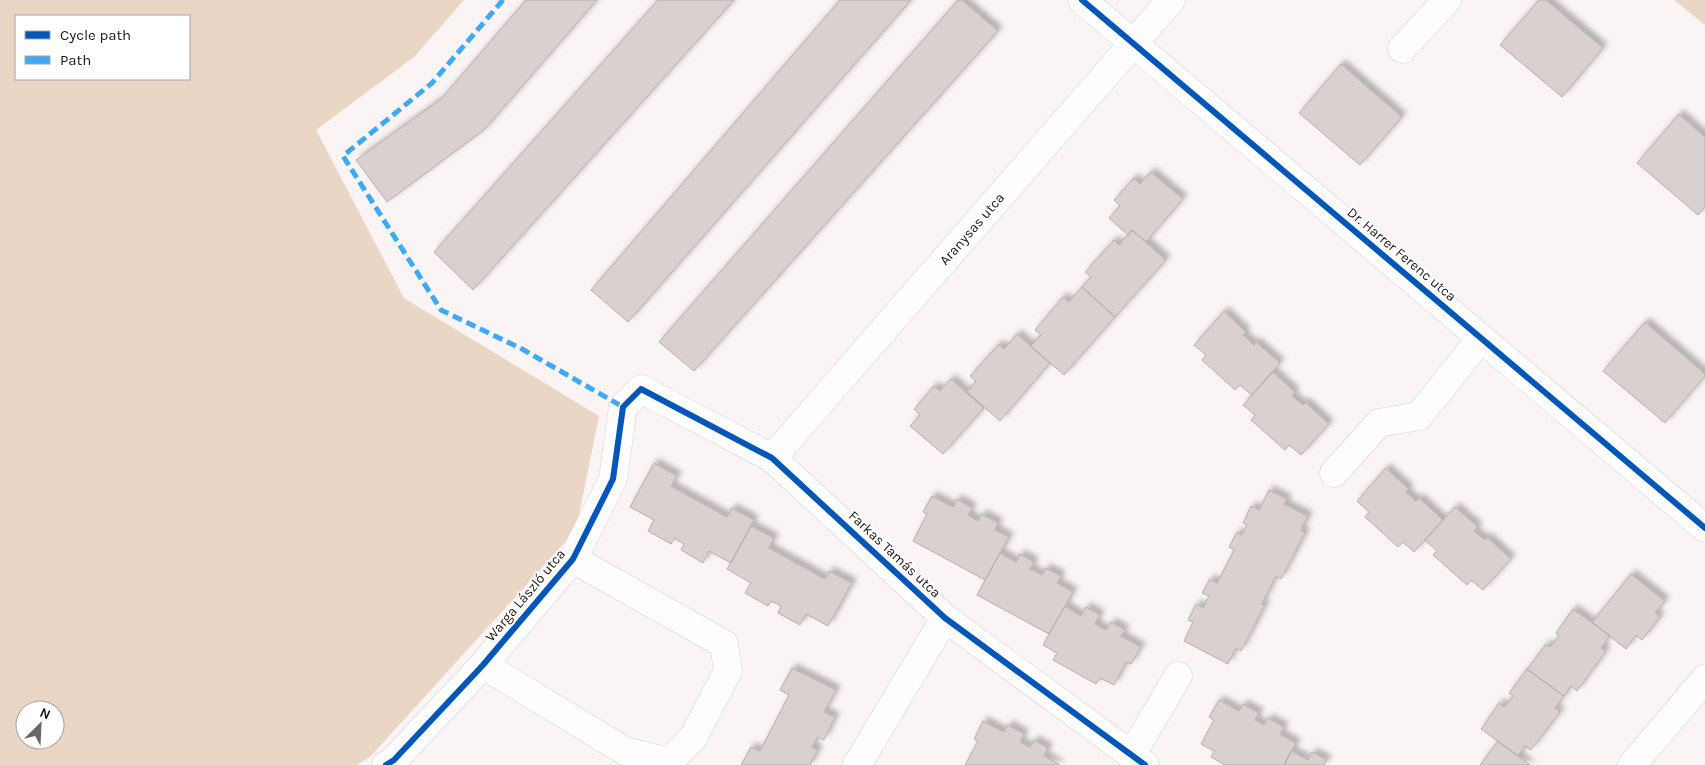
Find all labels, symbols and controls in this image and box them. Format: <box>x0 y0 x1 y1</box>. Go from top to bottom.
legend <box>15 15 190 80</box>
text: Cycle path <box>60 26 131 44</box>
text: Path <box>60 51 91 69</box>
street label: Aranysas utca <box>936 189 1008 269</box>
street label: Dr. Harrer Ferenc utca <box>1344 204 1460 305</box>
street label: Farkas Tamás utca <box>845 507 944 601</box>
street label: Warga László utca <box>482 546 569 645</box>
north arrow <box>15 700 65 750</box>
text: N <box>37 704 53 723</box>

